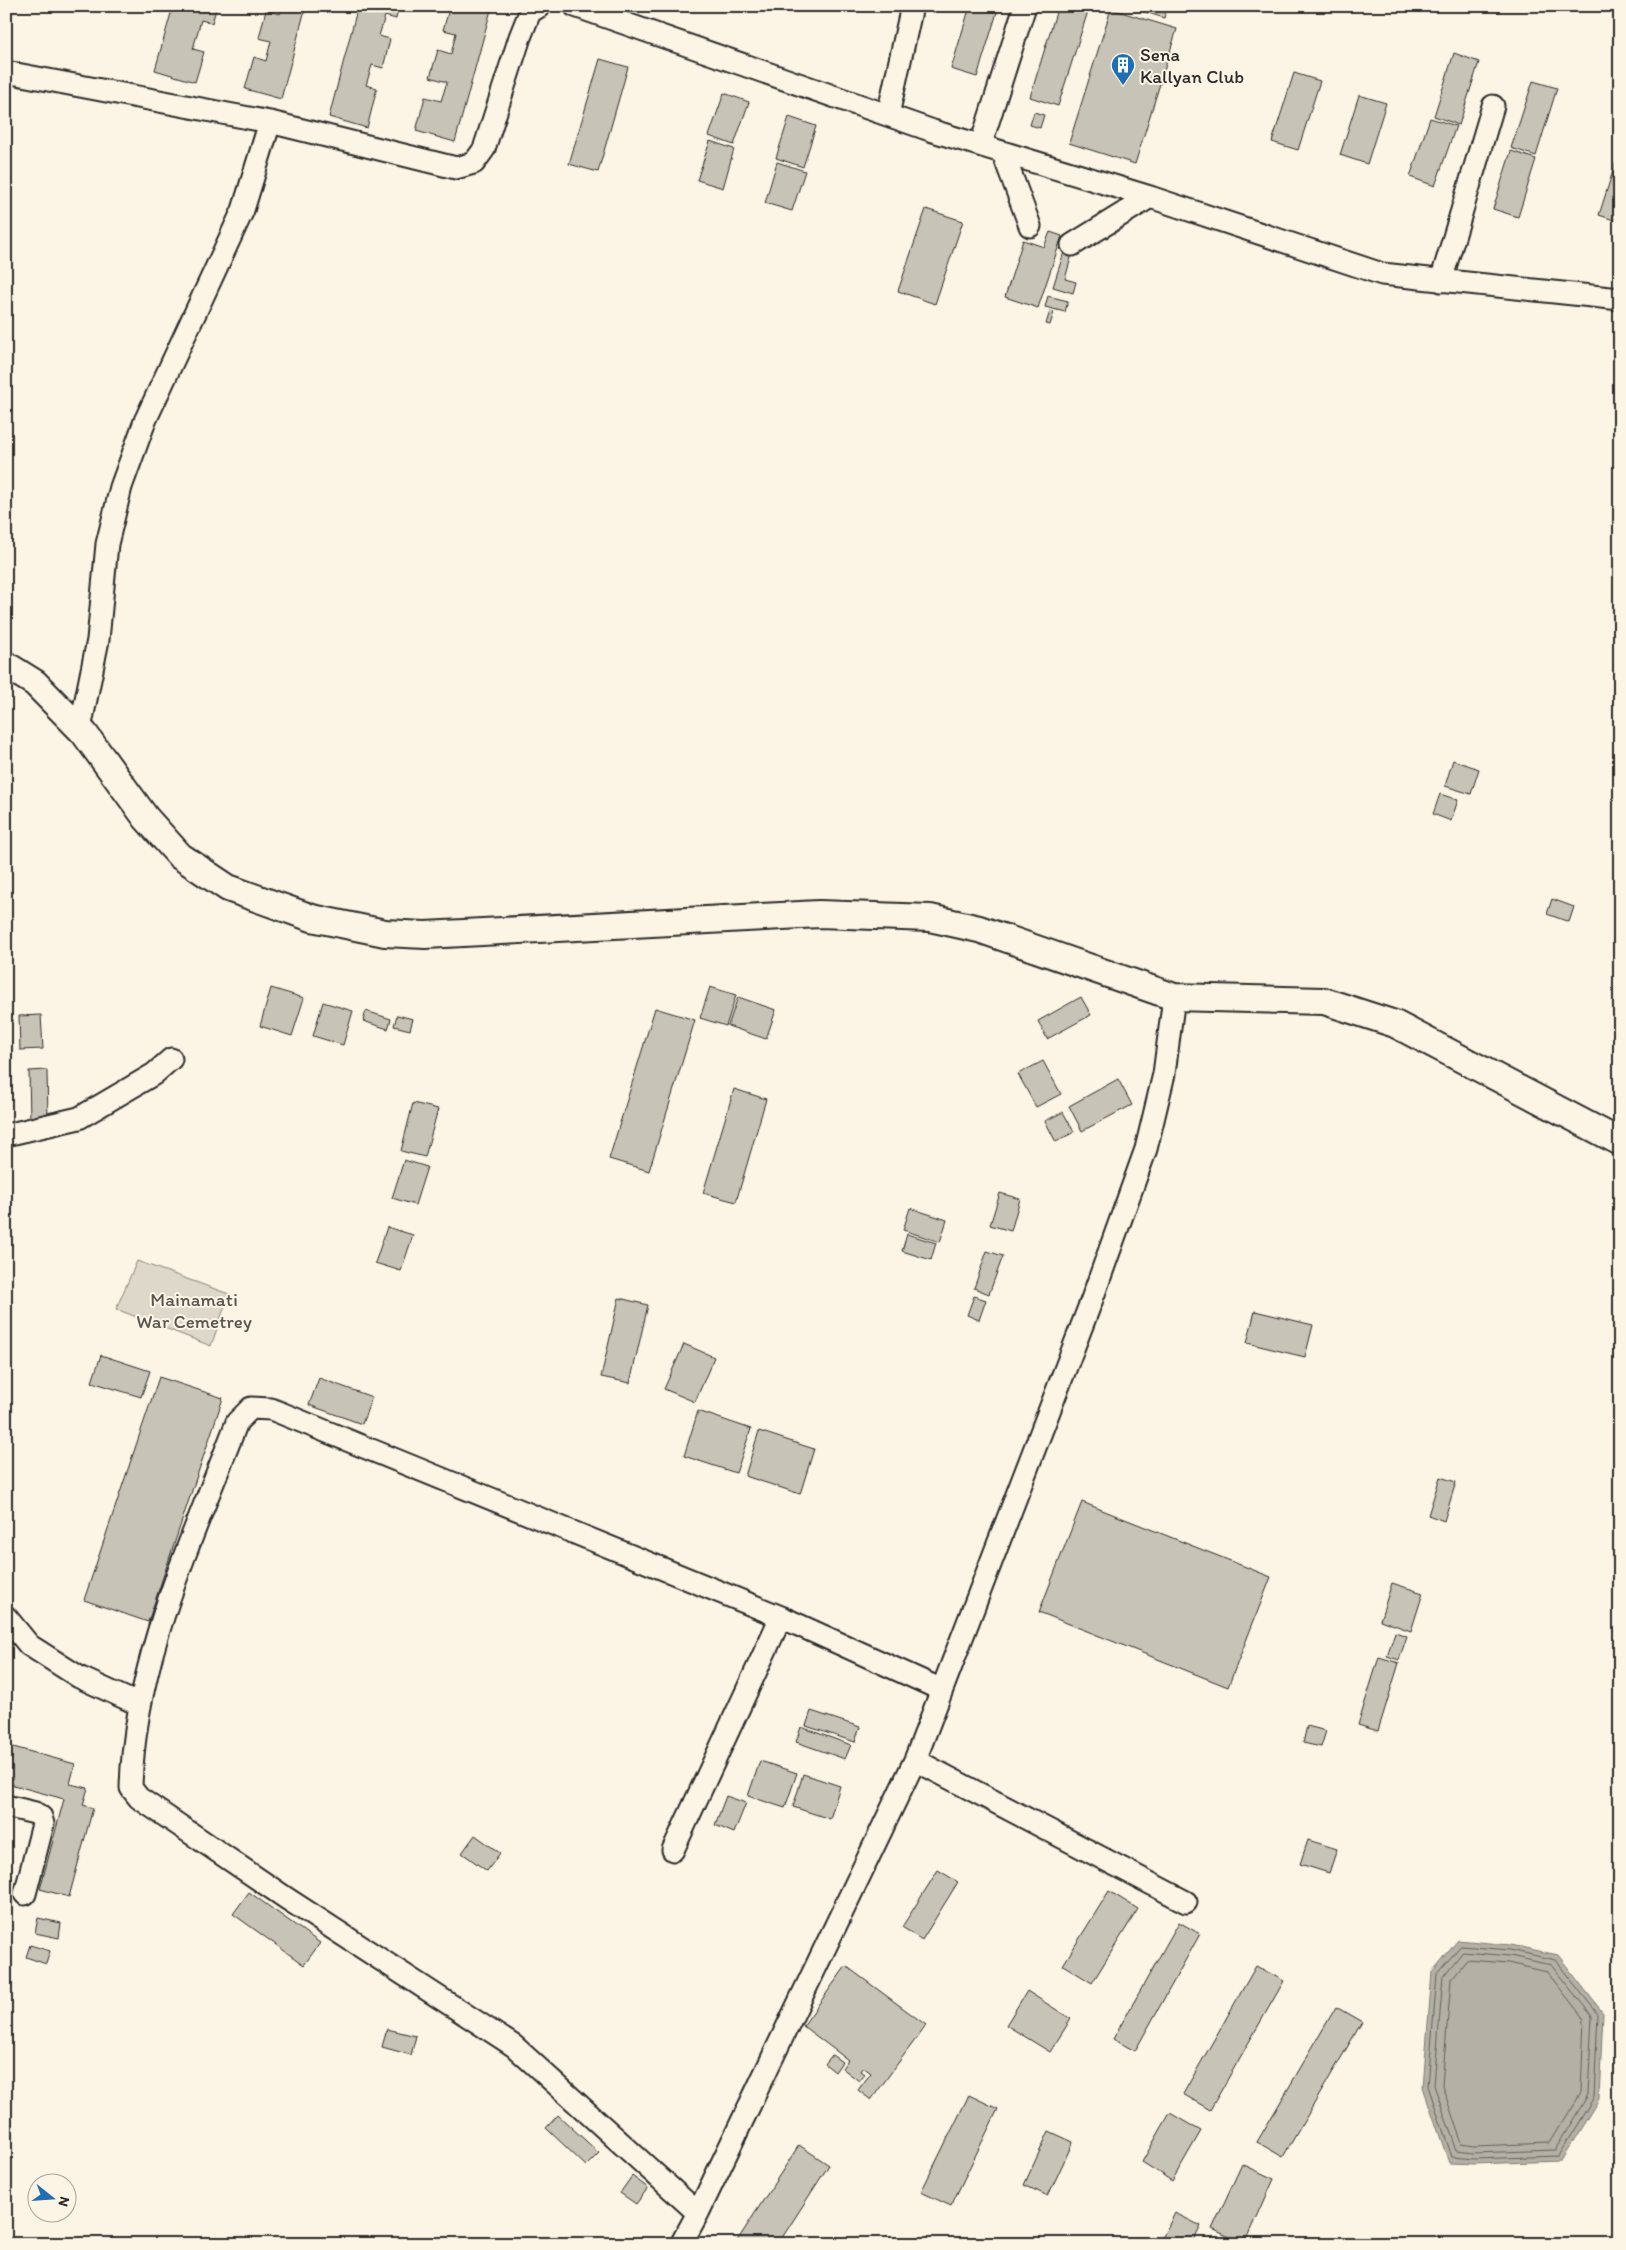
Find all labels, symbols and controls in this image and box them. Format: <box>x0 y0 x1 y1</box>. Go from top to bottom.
place label: Sena Kallyan Club <box>1140 43 1244 88</box>
building icon: Sena Kallyan Club <box>1110 52 1136 86</box>
park label: Mainamati War Cemetrey <box>136 1288 252 1333</box>
north arrow <box>28 2172 78 2222</box>
text: N <box>54 2195 73 2209</box>

